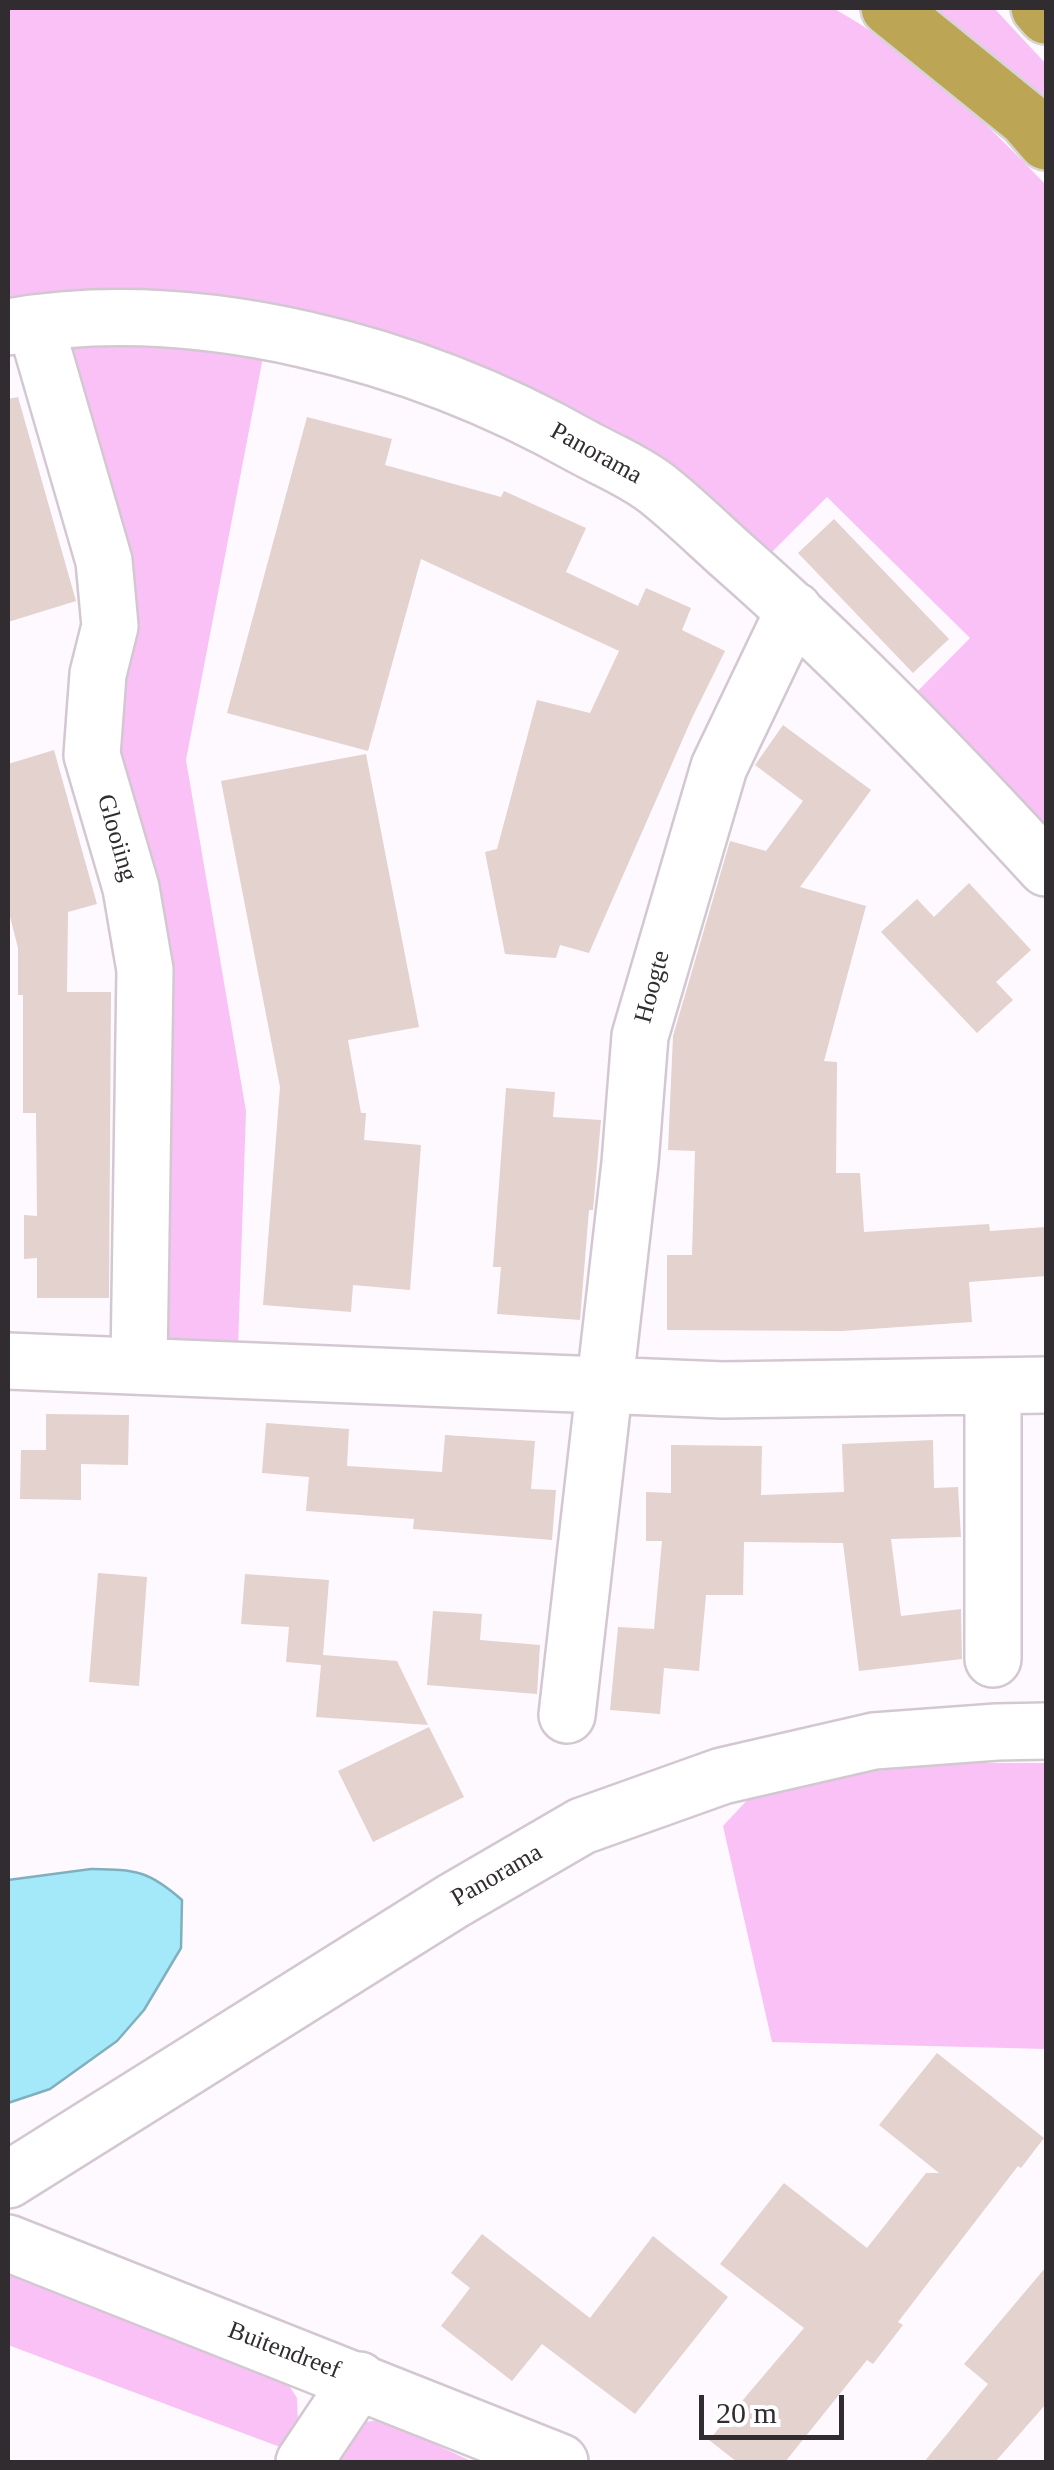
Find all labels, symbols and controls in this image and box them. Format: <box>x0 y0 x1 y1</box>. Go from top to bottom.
street label: Panorama <box>545 417 647 491</box>
street label: Glooiing <box>89 791 143 885</box>
street label: Hoogte <box>629 948 677 1026</box>
street label: Panorama <box>446 1838 548 1914</box>
street label: Buitendreef <box>224 2316 344 2386</box>
scale bar <box>704 2375 849 2437</box>
text: 20 m <box>716 2396 777 2429</box>

